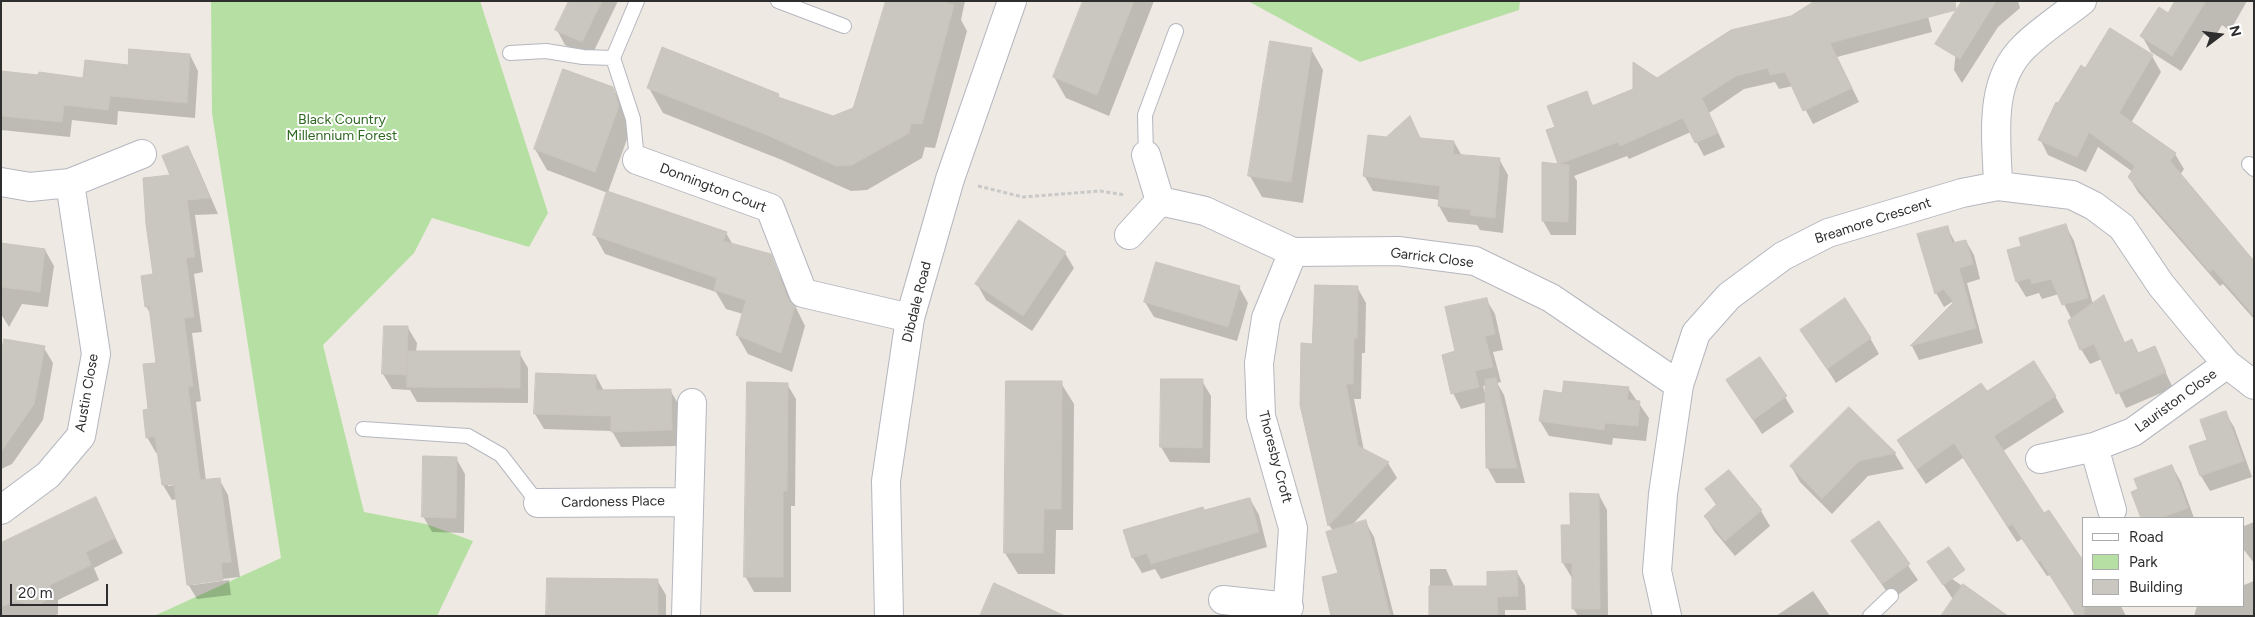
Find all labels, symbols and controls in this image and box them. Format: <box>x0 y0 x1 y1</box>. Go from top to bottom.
north arrow <box>2195 10 2245 60</box>
text: N <box>2225 24 2245 38</box>
park label: Black Country Millennium Forest <box>287 112 397 144</box>
street label: Donnington Court <box>657 160 769 216</box>
street label: Breamore Crescent <box>1813 194 1933 248</box>
street label: Garrick Close <box>1389 245 1475 271</box>
street label: Dibdale Road <box>899 260 935 344</box>
street label: Austin Close <box>72 353 102 433</box>
street label: Lauriston Close <box>2132 366 2220 436</box>
street label: Thoresby Croft <box>1255 409 1295 505</box>
street label: Cardoness Place <box>561 493 665 511</box>
legend <box>2082 517 2245 607</box>
text: Road <box>2129 528 2164 546</box>
text: Park <box>2129 553 2158 571</box>
scale bar <box>12 574 110 606</box>
text: Building <box>2129 578 2183 596</box>
text: 20 m <box>18 584 52 602</box>

